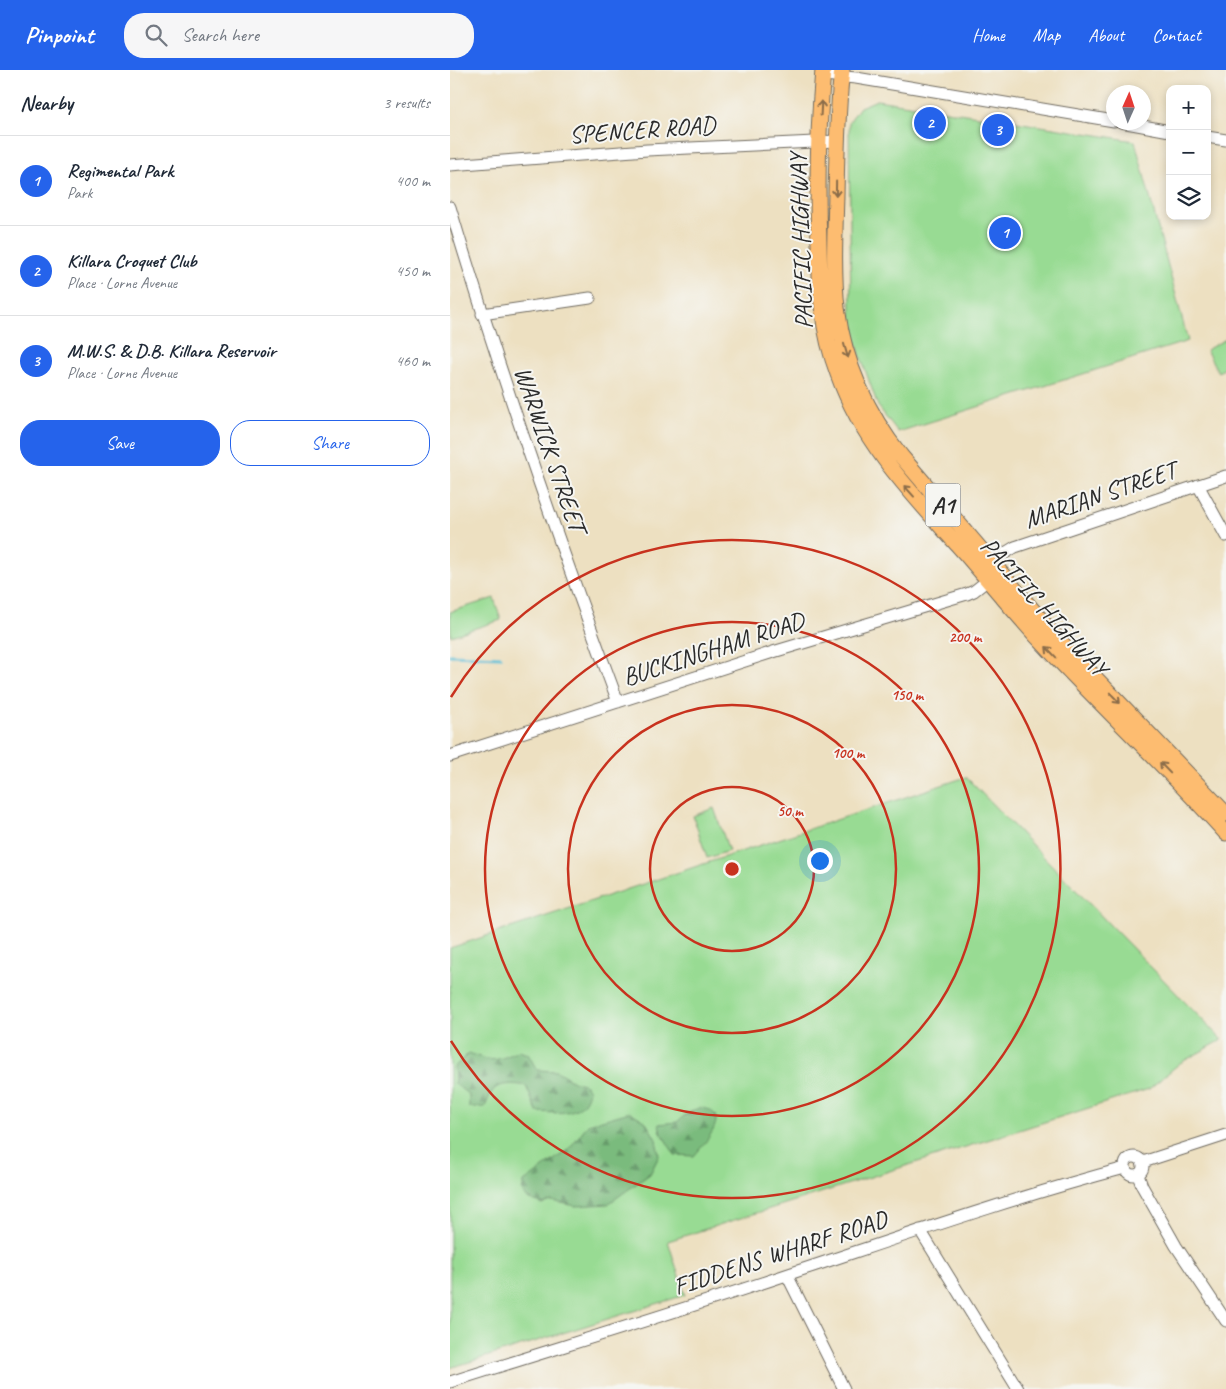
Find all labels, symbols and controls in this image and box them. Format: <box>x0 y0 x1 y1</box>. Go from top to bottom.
search box <box>124 13 474 58</box>
text: Pinpoint <box>25 20 94 50</box>
icon: search <box>142 21 170 49</box>
text: Search here <box>182 23 259 47</box>
text: Home <box>972 24 1005 46</box>
text: Map <box>1033 24 1060 46</box>
text: About <box>1088 24 1124 46</box>
text: Contact <box>1152 24 1201 46</box>
north arrow <box>1106 85 1151 130</box>
map controls <box>1166 85 1211 220</box>
button: + <box>1166 85 1211 130</box>
text: Nearby <box>20 90 73 116</box>
text: 3 results <box>383 93 430 113</box>
one-way arrow <box>816 101 825 117</box>
pin: 2 <box>914 104 946 142</box>
street label: SPENCER ROAD <box>568 109 719 151</box>
pin: 3 <box>982 111 1014 149</box>
button: − <box>1166 130 1211 175</box>
street label: PACIFIC HIGHWAY <box>782 149 820 330</box>
text: Regimental Park <box>67 159 173 183</box>
text: 1 <box>32 171 40 191</box>
text: 400 m <box>396 171 430 191</box>
button: layers <box>1166 175 1211 220</box>
one-way arrow <box>831 181 841 197</box>
text: Park <box>67 183 92 203</box>
pin: 1 <box>989 214 1021 252</box>
text: Killara Croquet Club <box>67 249 197 273</box>
text: 2 <box>32 261 40 281</box>
text: 450 m <box>396 261 430 281</box>
text: Place · Lorne Avenue <box>67 273 177 293</box>
text: M.W.S. & D.B. Killara Reservoir <box>67 339 276 363</box>
one-way arrow <box>842 342 852 358</box>
text: 3 <box>32 351 40 371</box>
text: 460 m <box>396 351 430 371</box>
street label: WARWICK STREET <box>507 362 595 542</box>
text: Place · Lorne Avenue <box>67 363 177 383</box>
button: Save <box>20 420 220 466</box>
button: Share <box>230 420 430 466</box>
street label: MARIAN STREET <box>1020 452 1186 536</box>
one-way arrow <box>904 484 915 497</box>
road number: A1 <box>926 484 960 526</box>
street label: PACIFIC HIGHWAY <box>973 530 1117 685</box>
street label: BUCKINGHAM ROAD <box>619 604 811 693</box>
text: 200 m <box>949 628 983 647</box>
one-way arrow <box>1045 646 1058 658</box>
text: 150 m <box>891 686 925 705</box>
one-way arrow <box>1109 692 1121 704</box>
text: 100 m <box>832 744 866 763</box>
one-way arrow <box>1159 762 1171 774</box>
text: 50 m <box>777 802 804 821</box>
your location <box>807 848 833 874</box>
centre of rings <box>723 860 741 878</box>
street label: FIDDENS WHARF ROAD <box>669 1203 893 1303</box>

